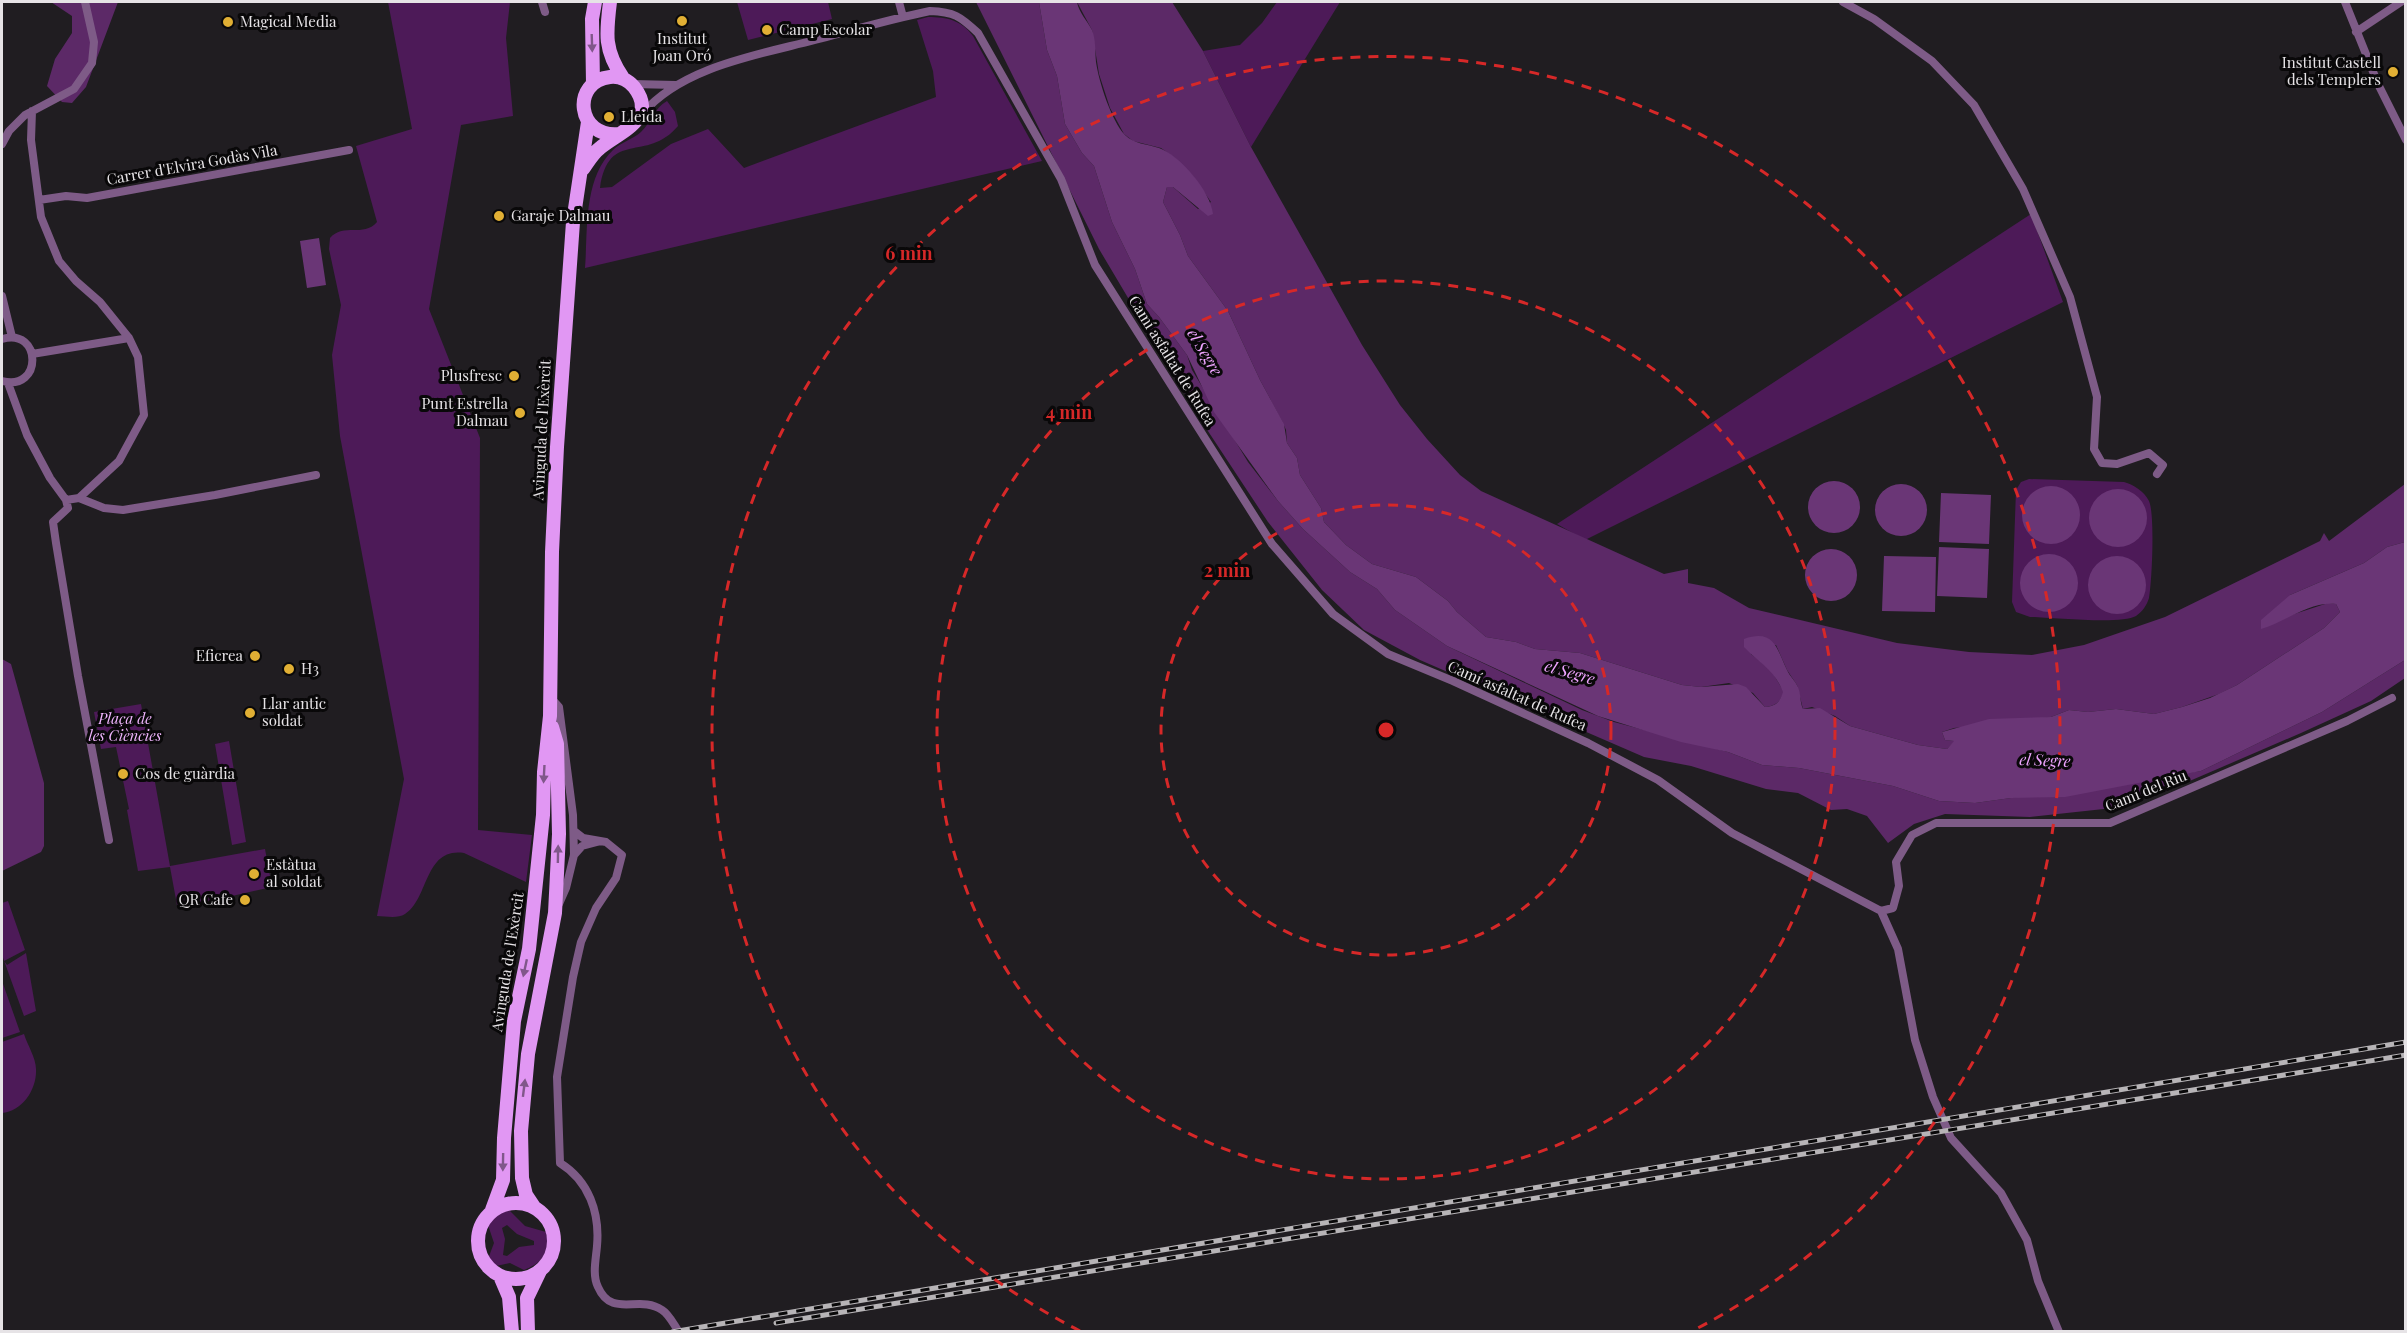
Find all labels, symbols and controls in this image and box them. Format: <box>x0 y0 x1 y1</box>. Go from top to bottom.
place label: Magical Media <box>240 11 337 31</box>
marker: Institut Joan Oró <box>675 14 689 28</box>
marker: Magical Media <box>221 15 235 29</box>
place label: Camp Escolar <box>779 19 873 39</box>
marker: Camp Escolar <box>760 23 774 37</box>
place label: Institut Joan Oró <box>652 28 711 65</box>
one-way arrow <box>587 33 597 52</box>
place label: Institut Castell dels Templers <box>2282 52 2381 89</box>
marker: Institut Castell dels Templers <box>2386 65 2400 79</box>
place label: Lleida <box>621 106 663 126</box>
marker: Lleida <box>602 110 616 124</box>
street label: Carrer d'Elvira Godàs Vila <box>105 139 279 189</box>
place label: Garaje Dalmau <box>511 205 611 225</box>
marker: Garaje Dalmau <box>492 209 506 223</box>
text: 6 min <box>885 241 933 265</box>
street label: Camí asfaltat de Rufea <box>1125 292 1221 430</box>
water label: el Segre <box>1183 324 1228 379</box>
street label: Avinguda de l'Exèrcit <box>527 358 555 502</box>
place label: Plusfresc <box>441 365 502 385</box>
marker: Plusfresc <box>507 369 521 383</box>
place label: Punt Estrella Dalmau <box>422 393 509 430</box>
text: 4 min <box>1046 400 1092 424</box>
marker: Punt Estrella Dalmau <box>513 406 527 420</box>
text: 2 min <box>1204 558 1250 582</box>
place label: Eficrea <box>196 645 244 665</box>
marker: Eficrea <box>248 649 262 663</box>
water label: el Segre <box>1543 654 1598 689</box>
street label: Camí asfaltat de Rufea <box>1445 655 1590 735</box>
place label: H3 <box>301 658 319 678</box>
marker: H3 <box>282 662 296 676</box>
place label: Llar antic soldat <box>262 693 326 730</box>
marker: Llar antic soldat <box>243 706 257 720</box>
park label: Plaça de les Ciències <box>89 708 162 745</box>
centre of rings <box>1376 720 1396 740</box>
water label: el Segre <box>2019 748 2071 771</box>
place label: Cos de guàrdia <box>135 763 236 783</box>
one-way arrow <box>540 765 549 784</box>
street label: Camí del Riu <box>2102 765 2190 816</box>
marker: Cos de guàrdia <box>116 767 130 781</box>
one-way arrow <box>554 845 563 864</box>
place label: Estàtua al soldat <box>266 854 323 891</box>
marker: Estàtua al soldat <box>247 867 261 881</box>
place label: QR Cafe <box>179 889 233 909</box>
street label: Avinguda de l'Exèrcit <box>486 890 528 1034</box>
marker: QR Cafe <box>238 893 252 907</box>
one-way arrow <box>520 959 529 978</box>
one-way arrow <box>519 1079 529 1098</box>
one-way arrow <box>499 1152 508 1171</box>

